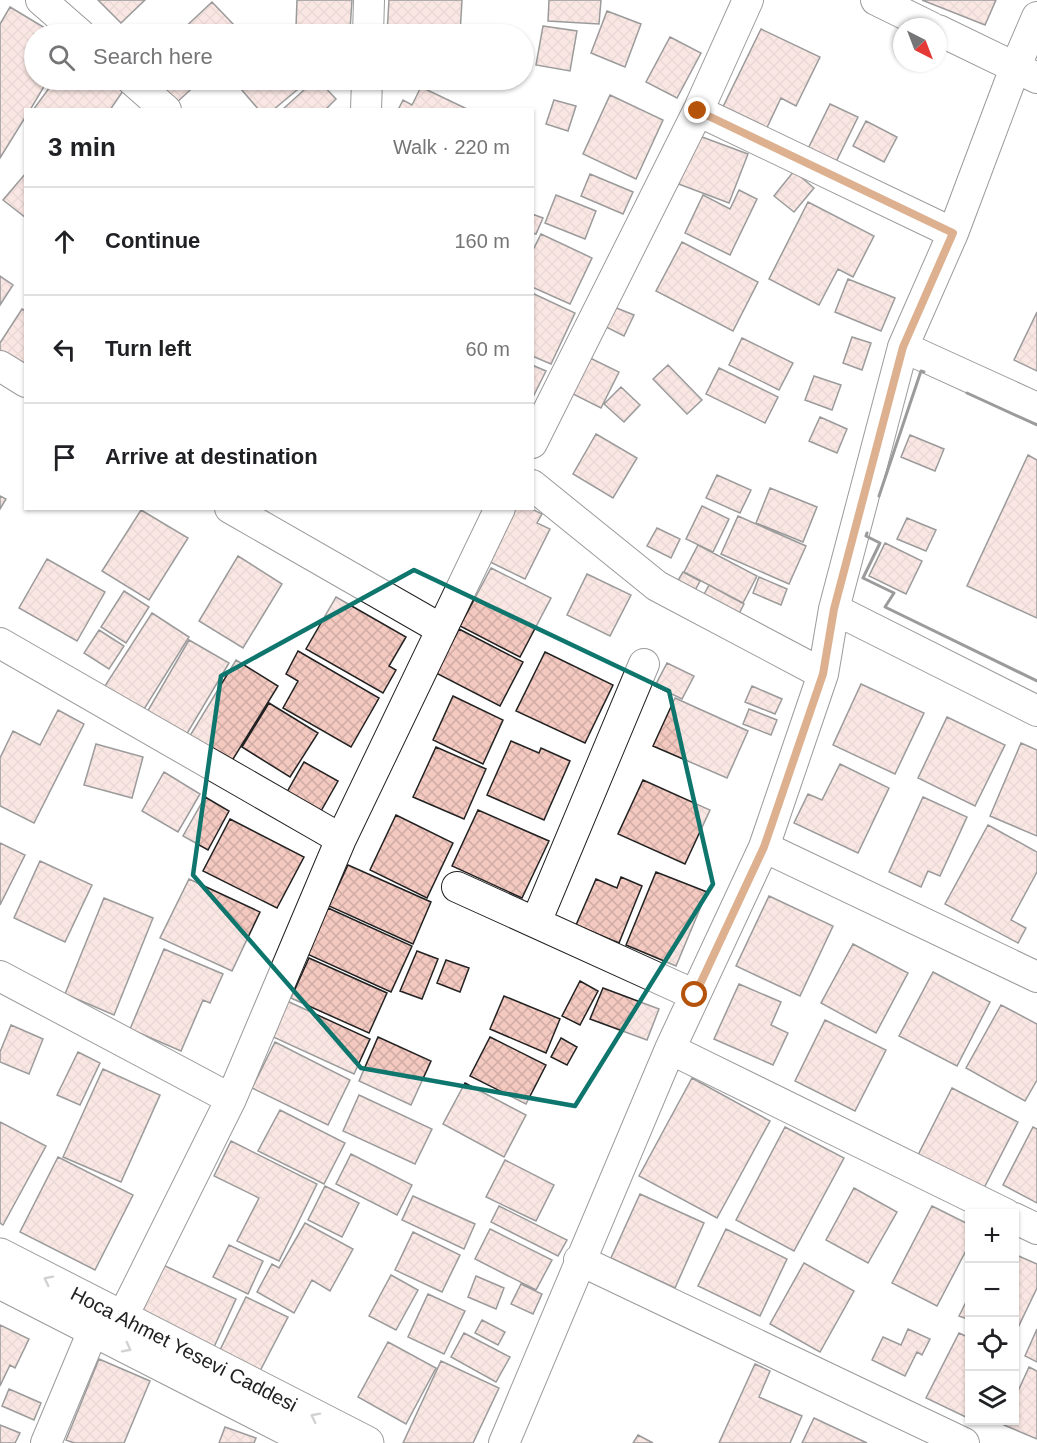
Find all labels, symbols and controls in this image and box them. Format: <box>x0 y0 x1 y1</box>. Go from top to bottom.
north arrow <box>893 18 947 72</box>
search box <box>24 24 534 90</box>
icon: search <box>45 41 78 74</box>
text: Search here <box>93 44 213 69</box>
route end <box>684 97 710 123</box>
text: 3 min <box>48 132 116 162</box>
text: Walk · 220 m <box>393 136 510 158</box>
icon: ahead <box>48 225 81 258</box>
text: Continue <box>105 228 200 253</box>
text: 160 m <box>454 230 510 252</box>
icon: left <box>48 333 81 366</box>
text: Turn left <box>105 336 191 361</box>
text: 60 m <box>466 338 510 360</box>
icon: arrive <box>48 441 81 474</box>
text: Arrive at destination <box>105 444 318 469</box>
route start <box>681 981 707 1007</box>
map controls <box>965 1209 1019 1425</box>
button: + <box>965 1209 1019 1263</box>
button: − <box>965 1263 1019 1317</box>
one-way arrow <box>43 1275 54 1287</box>
street label: Hoca Ahmet Yesevi Caddesi <box>67 1282 301 1416</box>
button: locate <box>965 1317 1019 1371</box>
one-way arrow <box>120 1341 131 1352</box>
button: layers <box>965 1371 1019 1425</box>
one-way arrow <box>311 1413 321 1424</box>

